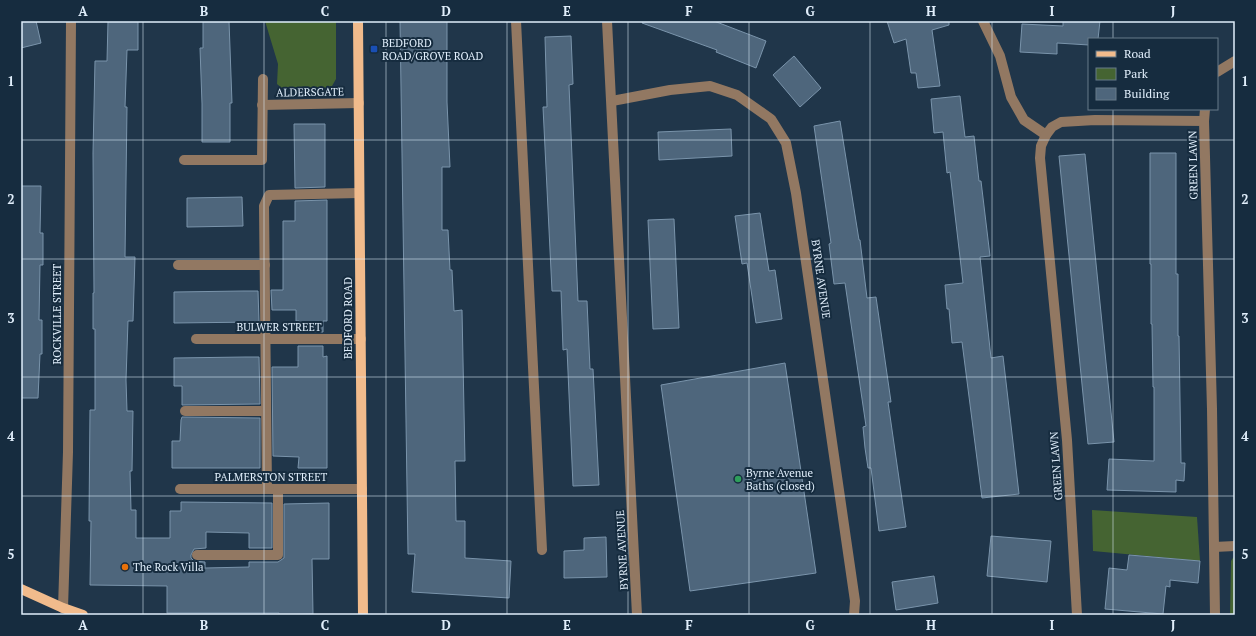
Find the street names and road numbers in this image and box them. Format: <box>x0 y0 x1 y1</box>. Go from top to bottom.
street label: ALDERSGATE <box>276 84 344 100</box>
street label: GREEN LAWN <box>1185 130 1201 200</box>
street label: BYRNE AVENUE <box>809 238 833 320</box>
street label: ROCKVILLE STREET <box>50 263 64 364</box>
street label: BEDFORD ROAD <box>341 277 355 359</box>
street label: BULWER STREET <box>236 320 322 334</box>
street label: GREEN LAWN <box>1047 431 1065 501</box>
street label: PALMERSTON STREET <box>215 470 328 484</box>
street label: BYRNE AVENUE <box>613 510 631 590</box>

